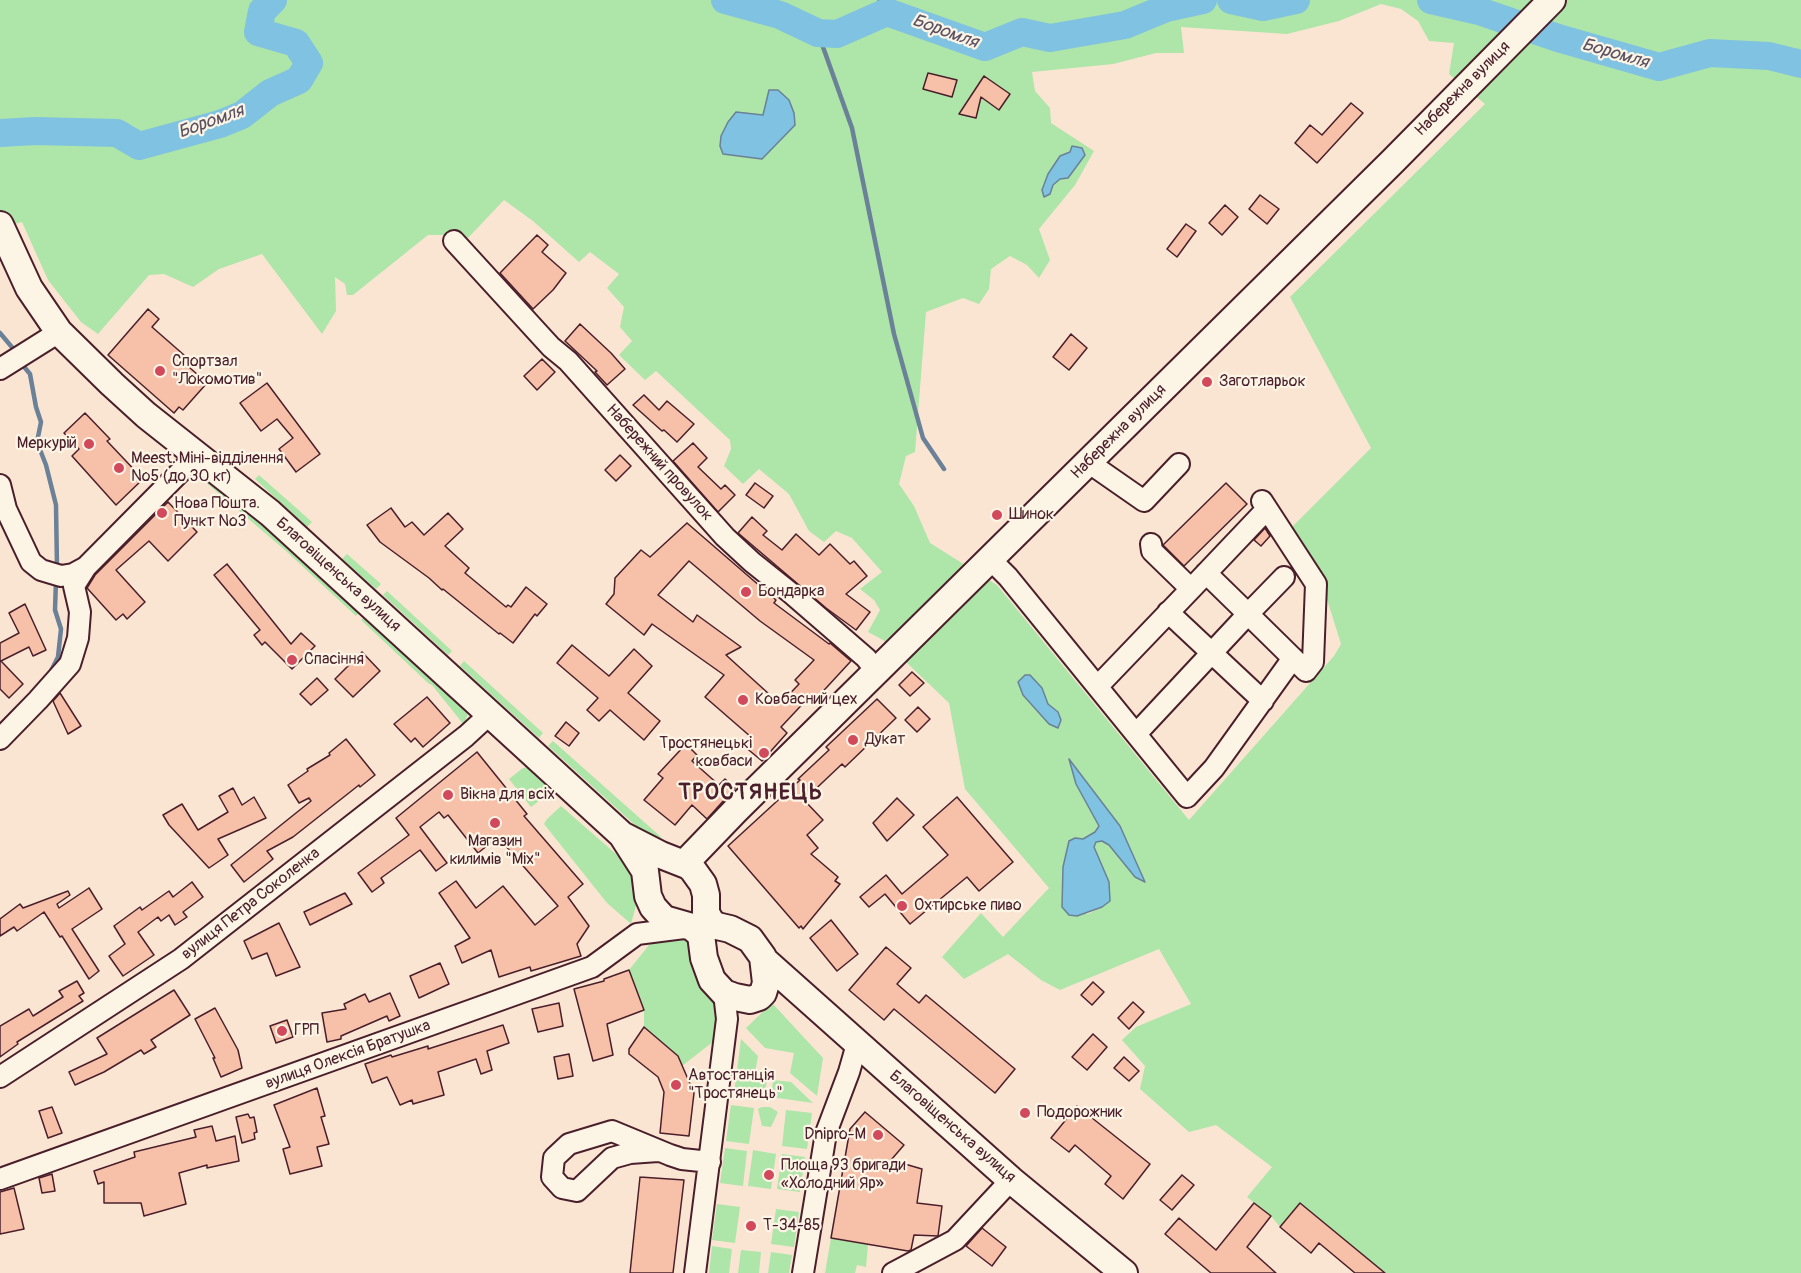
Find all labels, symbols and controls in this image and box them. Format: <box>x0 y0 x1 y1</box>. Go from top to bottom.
water label: Боромля <box>909 10 981 54</box>
water label: Боромля <box>1579 34 1651 74</box>
street label: Набережна вулиця <box>1411 37 1515 141</box>
water label: Боромля <box>175 100 247 144</box>
place label: Спортзал "Локомотив" <box>172 352 262 390</box>
marker: Спортзал "Локомотив" <box>153 364 167 378</box>
place label: Заготларьок <box>1219 372 1306 392</box>
marker: Заготларьок <box>1200 375 1214 389</box>
street label: Набережна вулиця <box>1067 380 1171 484</box>
street label: Набережний провулок <box>602 401 716 525</box>
place label: Меркурій <box>17 434 77 454</box>
marker: Меркурій <box>82 437 96 451</box>
place label: Meest. Міні-відділення №5 (до 30 кг) <box>131 449 283 487</box>
marker: Meest. Міні-відділення №5 (до 30 кг) <box>112 461 126 475</box>
place label: Нова Пошта. Пункт №3 <box>174 494 260 532</box>
place label: Шинок <box>1009 505 1054 525</box>
marker: Нова Пошта. Пункт №3 <box>155 506 169 520</box>
marker: Шинок <box>990 508 1004 522</box>
street label: Благовіщенська вулиця <box>272 514 404 636</box>
place label: Бондарка <box>758 582 824 602</box>
marker: Бондарка <box>739 585 753 599</box>
place label: Спасіння <box>304 650 364 670</box>
marker: Спасіння <box>285 653 299 667</box>
place label: Ковбасний цех <box>755 690 858 710</box>
marker: Ковбасний цех <box>736 693 750 707</box>
place label: Дукат <box>865 730 905 750</box>
marker: Дукат <box>846 733 860 747</box>
place label: Тростянецькі ковбаси <box>659 734 752 772</box>
marker: Тростянецькі ковбаси <box>757 746 771 760</box>
district label: ТРОСТЯНЕЦЬ <box>679 780 823 806</box>
place label: Вікна для всіх <box>460 785 555 805</box>
marker: Вікна для всіх <box>441 788 455 802</box>
marker: Магазин килимів "Mix" <box>488 816 502 830</box>
place label: Магазин килимів "Mix" <box>449 832 541 870</box>
street label: вулиця Петра Соколенка <box>178 844 324 964</box>
place label: Охтирське пиво <box>914 896 1022 916</box>
marker: Охтирське пиво <box>895 899 909 913</box>
street label: вулиця Олексія Братушка <box>263 1016 433 1094</box>
place label: ГРП <box>294 1021 319 1041</box>
marker: ГРП <box>275 1024 289 1038</box>
place label: Автостанція "Тростянець" <box>688 1066 783 1104</box>
street label: Благовіщенська вулиця <box>885 1067 1019 1187</box>
marker: Автостанція "Тростянець" <box>669 1078 683 1092</box>
place label: Подорожник <box>1037 1103 1123 1123</box>
marker: Подорожник <box>1018 1106 1032 1120</box>
place label: Dnipro-M <box>804 1125 866 1145</box>
marker: Dnipro-M <box>871 1128 885 1142</box>
place label: Площа 93 бригади «Холодний Яр» <box>781 1156 906 1194</box>
marker: Площа 93 бригади «Холодний Яр» <box>762 1168 776 1182</box>
place label: Т-34-85 <box>763 1216 820 1236</box>
marker: Т-34-85 <box>744 1219 758 1233</box>

